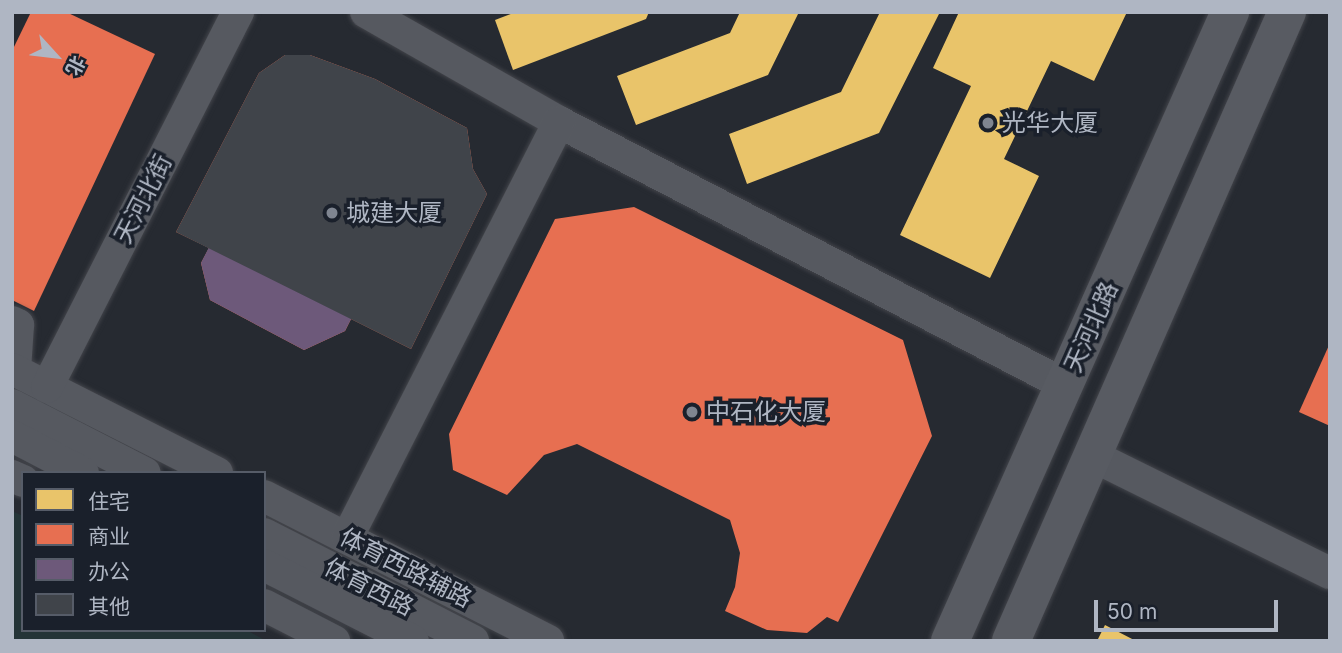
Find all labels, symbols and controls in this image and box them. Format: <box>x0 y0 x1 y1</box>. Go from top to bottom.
north arrow <box>21 21 91 91</box>
text: 北 <box>61 52 90 79</box>
place label: 光华大厦 <box>1002 109 1098 137</box>
marker: 光华大厦 <box>980 115 996 131</box>
street label: 天河北街 <box>108 150 178 248</box>
place label: 城建大厦 <box>346 199 442 227</box>
marker: 城建大厦 <box>324 205 340 221</box>
street label: 天河北路 <box>1058 277 1124 377</box>
place label: 中石化大厦 <box>706 398 826 426</box>
marker: 中石化大厦 <box>684 404 700 420</box>
legend <box>21 471 266 632</box>
text: 住宅 <box>88 489 130 514</box>
street label: 体育西路辅路 <box>335 522 477 614</box>
text: 商业 <box>88 524 130 549</box>
street label: 体育西路 <box>320 552 418 622</box>
text: 办公 <box>88 559 130 584</box>
scale bar <box>1097 586 1281 630</box>
text: 其他 <box>88 594 130 619</box>
text: 50 m <box>1107 599 1157 624</box>

